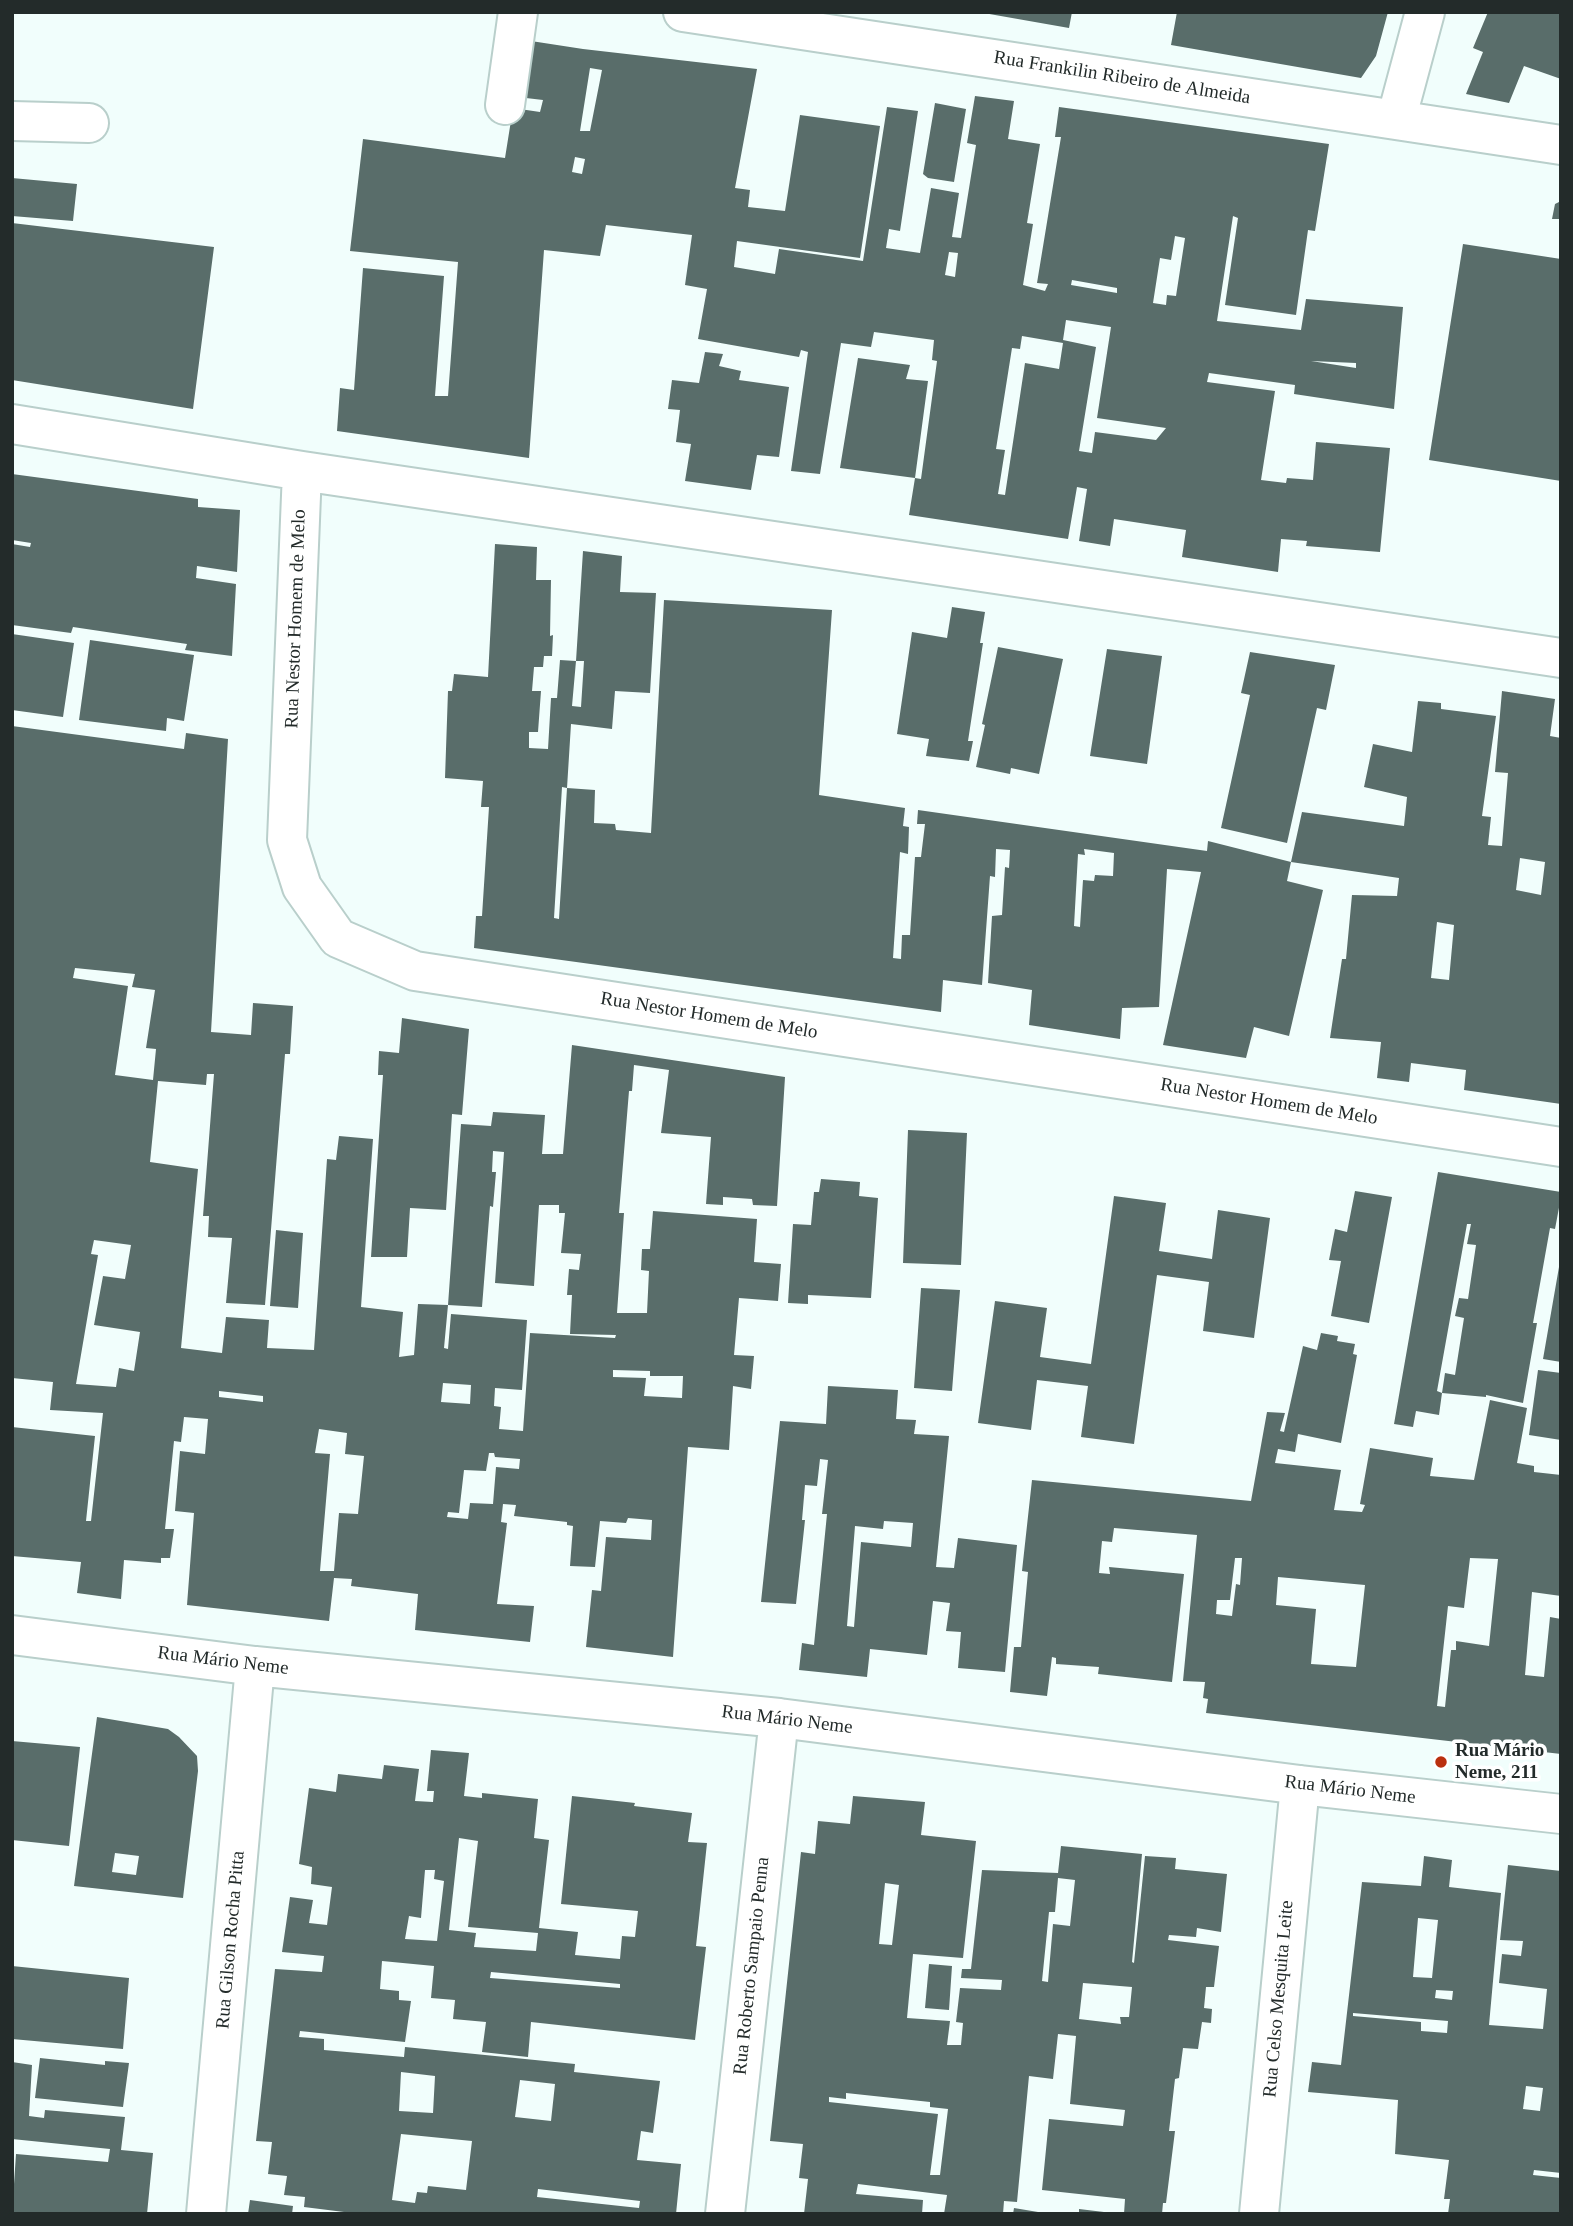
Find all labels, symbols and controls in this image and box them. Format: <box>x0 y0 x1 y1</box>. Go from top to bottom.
street label: Rua Frankilin Ribeiro de Almeida <box>992 46 1252 110</box>
street label: Rua Nestor Homem de Melo <box>281 509 311 729</box>
street label: Rua Nestor Homem de Melo <box>599 988 819 1044</box>
street label: Rua Nestor Homem de Melo <box>1159 1074 1379 1130</box>
street label: Rua Mário Neme <box>156 1642 290 1680</box>
street label: Rua Mário Neme <box>720 1701 854 1739</box>
place label: Rua Mário Neme, 211 <box>1455 1740 1544 1784</box>
marker: Rua Mário Neme, 211 <box>1433 1754 1449 1770</box>
street label: Rua Mário Neme <box>1283 1771 1417 1809</box>
street label: Rua Gilson Rocha Pitta <box>212 1850 250 2030</box>
street label: Rua Roberto Sampaio Penna <box>729 1856 775 2076</box>
street label: Rua Celso Mesquita Leite <box>1259 1899 1299 2099</box>

